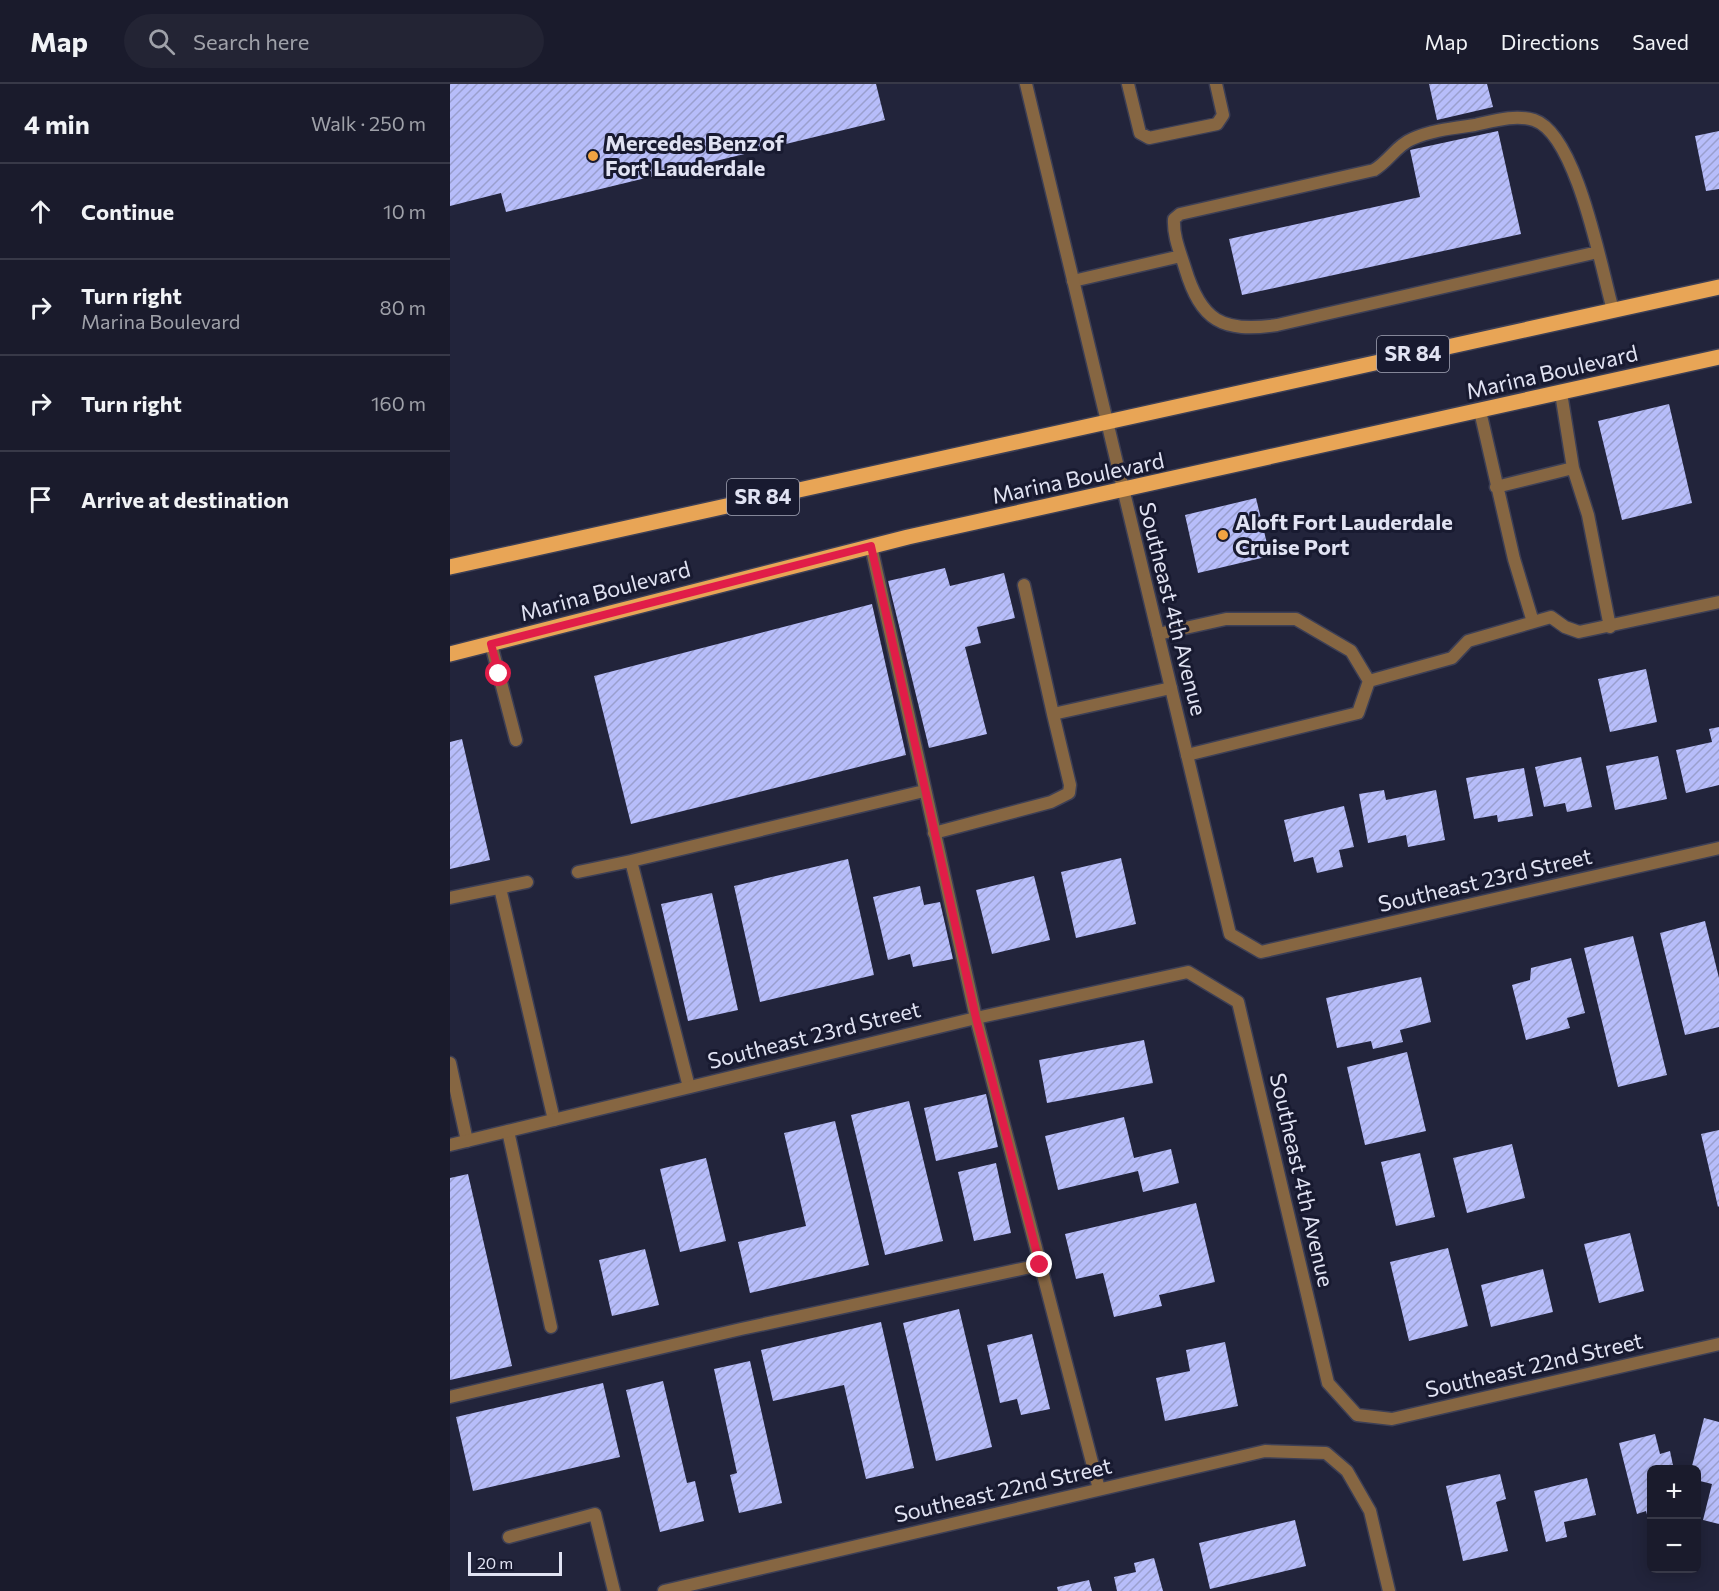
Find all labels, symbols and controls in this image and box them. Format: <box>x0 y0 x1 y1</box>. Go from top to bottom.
search box <box>124 14 544 68</box>
text: Map <box>30 24 88 58</box>
icon: search <box>145 25 178 58</box>
text: Search here <box>193 28 309 55</box>
text: Map <box>1425 29 1468 54</box>
text: Directions <box>1501 29 1599 54</box>
text: Saved <box>1632 29 1689 54</box>
text: 4 min <box>24 108 90 139</box>
text: Walk · 250 m <box>311 111 426 135</box>
place label: Mercedes Benz of Fort Lauderdale <box>605 129 785 181</box>
marker: Mercedes Benz of Fort Lauderdale <box>586 149 600 163</box>
icon: ahead <box>24 195 57 228</box>
text: Continue <box>81 198 174 225</box>
text: 10 m <box>383 199 426 223</box>
text: Turn right <box>81 282 182 309</box>
icon: right <box>24 291 57 324</box>
text: 80 m <box>380 295 426 319</box>
text: Marina Boulevard <box>81 309 240 333</box>
road number: SR 84 <box>1377 336 1449 372</box>
street label: Marina Boulevard <box>1463 339 1640 404</box>
icon: right <box>24 387 57 420</box>
text: Turn right <box>81 390 182 417</box>
text: 160 m <box>371 391 426 415</box>
street label: Marina Boulevard <box>989 446 1166 509</box>
road number: SR 84 <box>727 479 799 515</box>
icon: arrive <box>24 483 57 516</box>
text: Arrive at destination <box>81 486 289 513</box>
street label: Southeast 4th Avenue <box>1134 500 1213 718</box>
place label: Aloft Fort Lauderdale Cruise Port <box>1235 508 1453 560</box>
marker: Aloft Fort Lauderdale Cruise Port <box>1216 528 1230 542</box>
street label: Marina Boulevard <box>517 555 693 626</box>
route start <box>485 660 511 686</box>
street label: Southeast 23rd Street <box>1375 842 1594 917</box>
street label: Southeast 23rd Street <box>705 995 923 1074</box>
street label: Southeast 4th Avenue <box>1265 1070 1340 1289</box>
route end <box>1026 1251 1052 1277</box>
street label: Southeast 22nd Street <box>1423 1326 1645 1403</box>
street label: Southeast 22nd Street <box>892 1451 1114 1528</box>
map controls <box>1647 1465 1701 1573</box>
button: + <box>1647 1465 1701 1519</box>
button: − <box>1647 1519 1701 1573</box>
scale bar <box>468 1549 562 1576</box>
text: 20 m <box>477 1553 513 1572</box>

